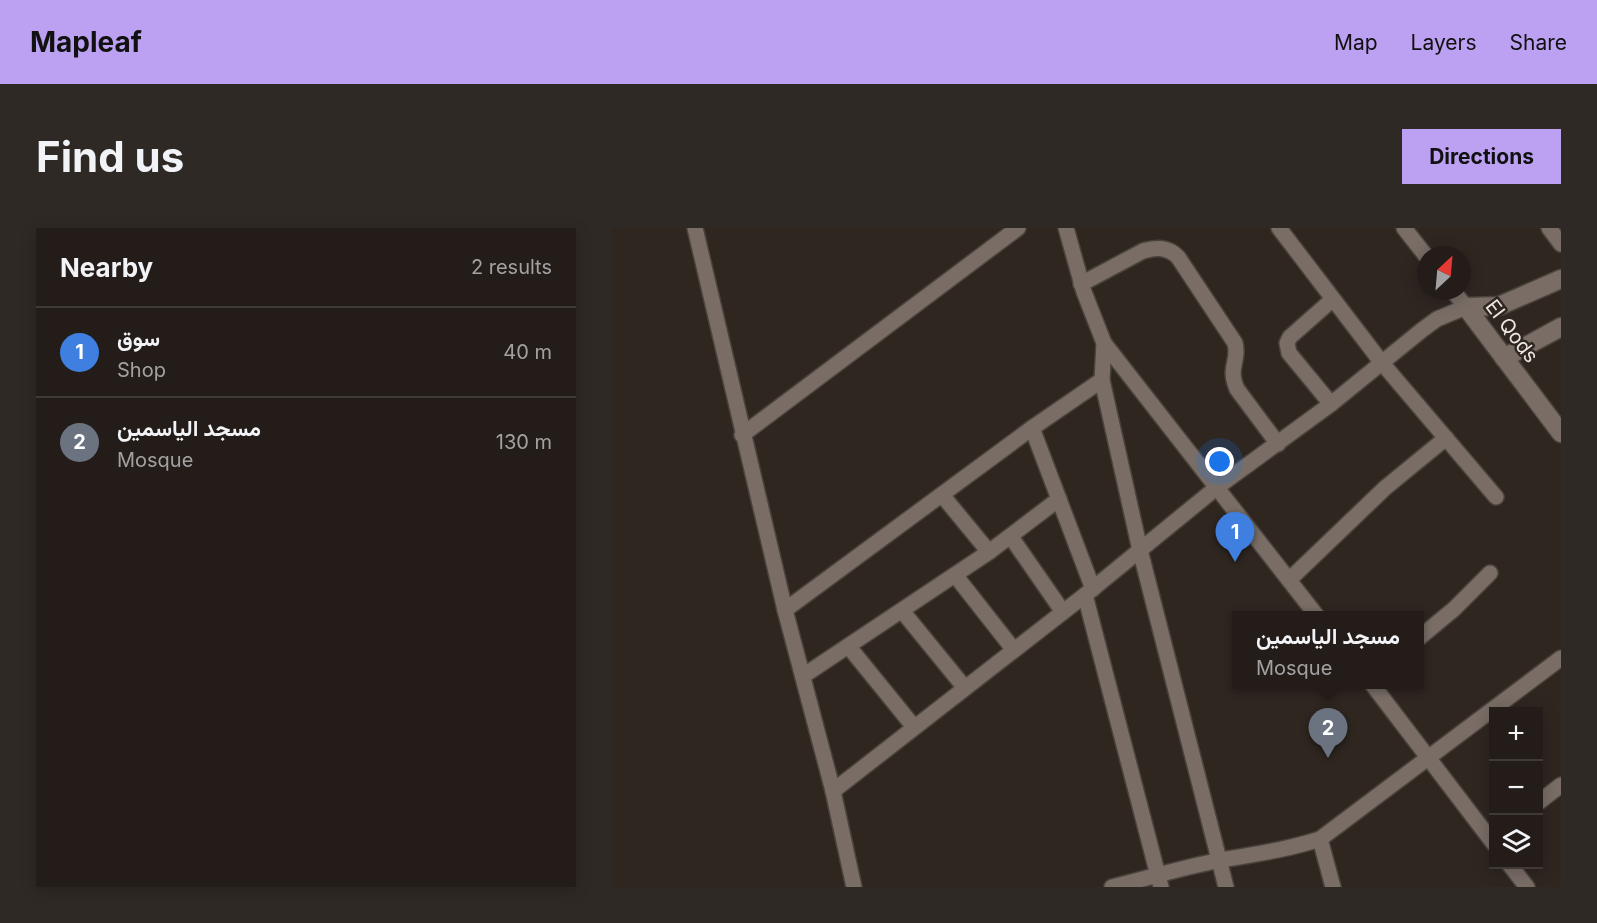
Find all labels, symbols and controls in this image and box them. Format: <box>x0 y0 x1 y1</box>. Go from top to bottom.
text: Mapleaf <box>30 25 142 59</box>
text: Map <box>1334 30 1378 55</box>
text: Layers <box>1411 30 1477 55</box>
text: Share <box>1510 30 1567 55</box>
button: Directions <box>1402 129 1561 184</box>
text: Find us <box>36 131 184 182</box>
north arrow <box>1417 246 1471 300</box>
text: Nearby <box>60 252 153 283</box>
text: 2 results <box>471 255 552 279</box>
street label: El Qods <box>1481 295 1543 367</box>
text: سوق <box>117 325 160 351</box>
text: 1 <box>75 340 84 364</box>
text: 40 m <box>503 340 552 364</box>
text: Shop <box>117 358 166 382</box>
text: مسجد الياسمين <box>117 415 261 441</box>
text: 2 <box>73 430 86 454</box>
text: 130 m <box>496 430 552 454</box>
your location <box>1205 447 1234 476</box>
text: Mosque <box>117 448 193 472</box>
pin: 1 <box>1216 512 1254 562</box>
popup <box>1232 611 1424 689</box>
text: مسجد الياسمين <box>1256 623 1400 649</box>
text: Mosque <box>1256 656 1332 680</box>
map controls <box>1489 707 1543 869</box>
button: + <box>1489 707 1543 761</box>
pin: 2 <box>1308 708 1348 758</box>
button: − <box>1489 761 1543 815</box>
button: layers <box>1489 815 1543 869</box>

